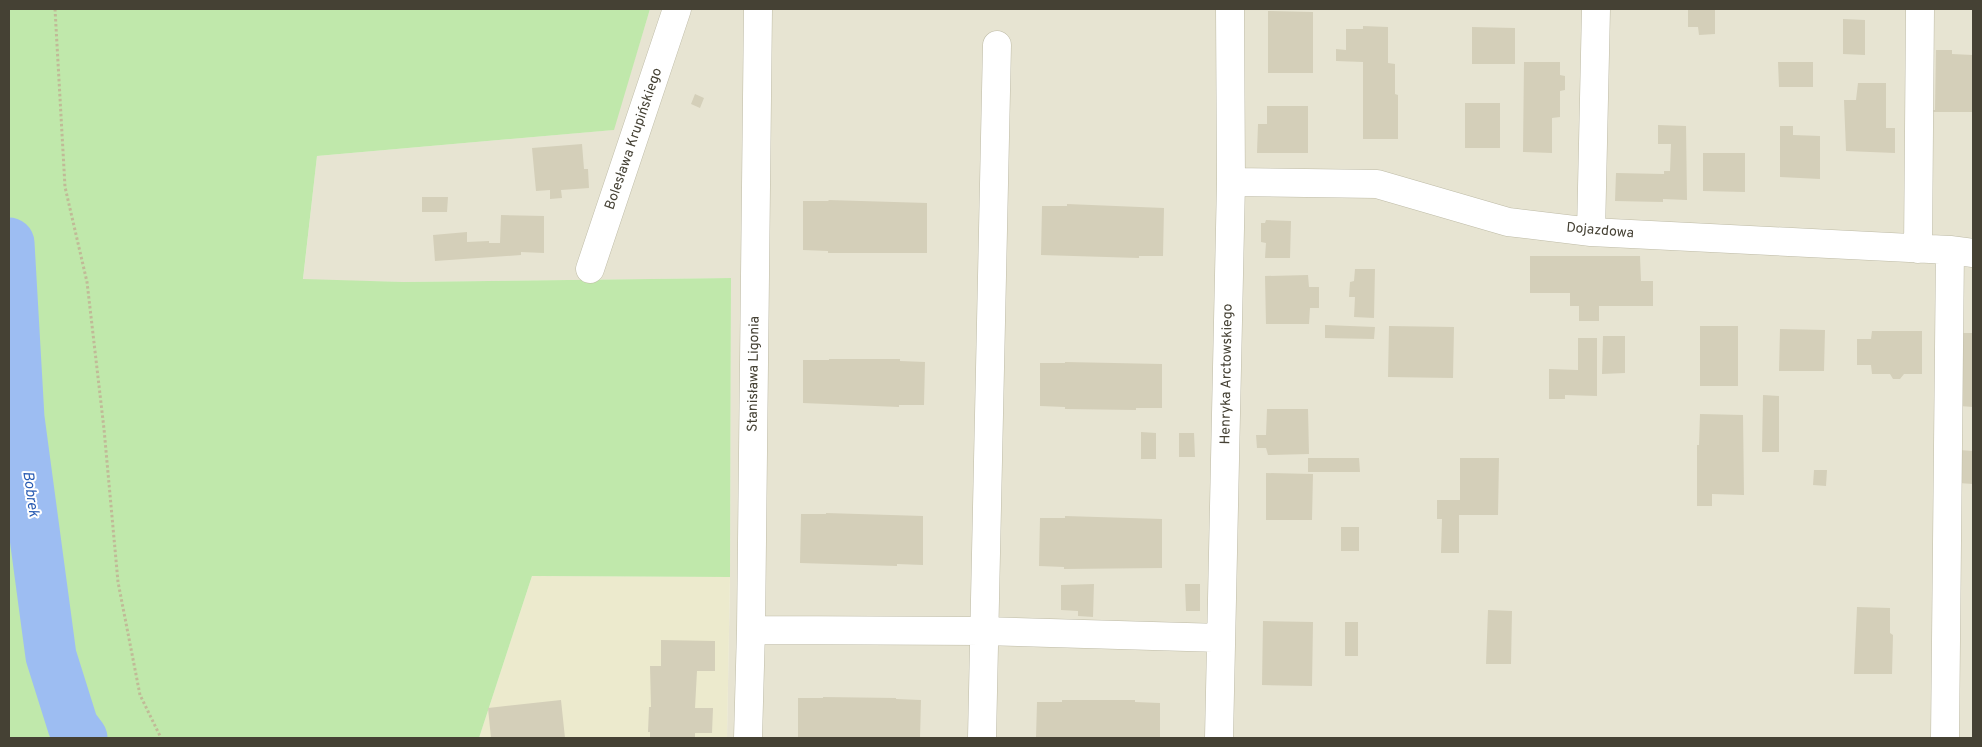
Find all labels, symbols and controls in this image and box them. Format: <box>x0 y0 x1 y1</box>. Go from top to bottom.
street label: Bolesława Krupińskiego <box>602 66 666 212</box>
street label: Dojazdowa <box>1565 220 1635 242</box>
street label: Henryka Arctowskiego <box>1217 303 1237 445</box>
street label: Stanisława Ligonia <box>744 316 764 432</box>
water label: Bobrek <box>17 470 43 519</box>

